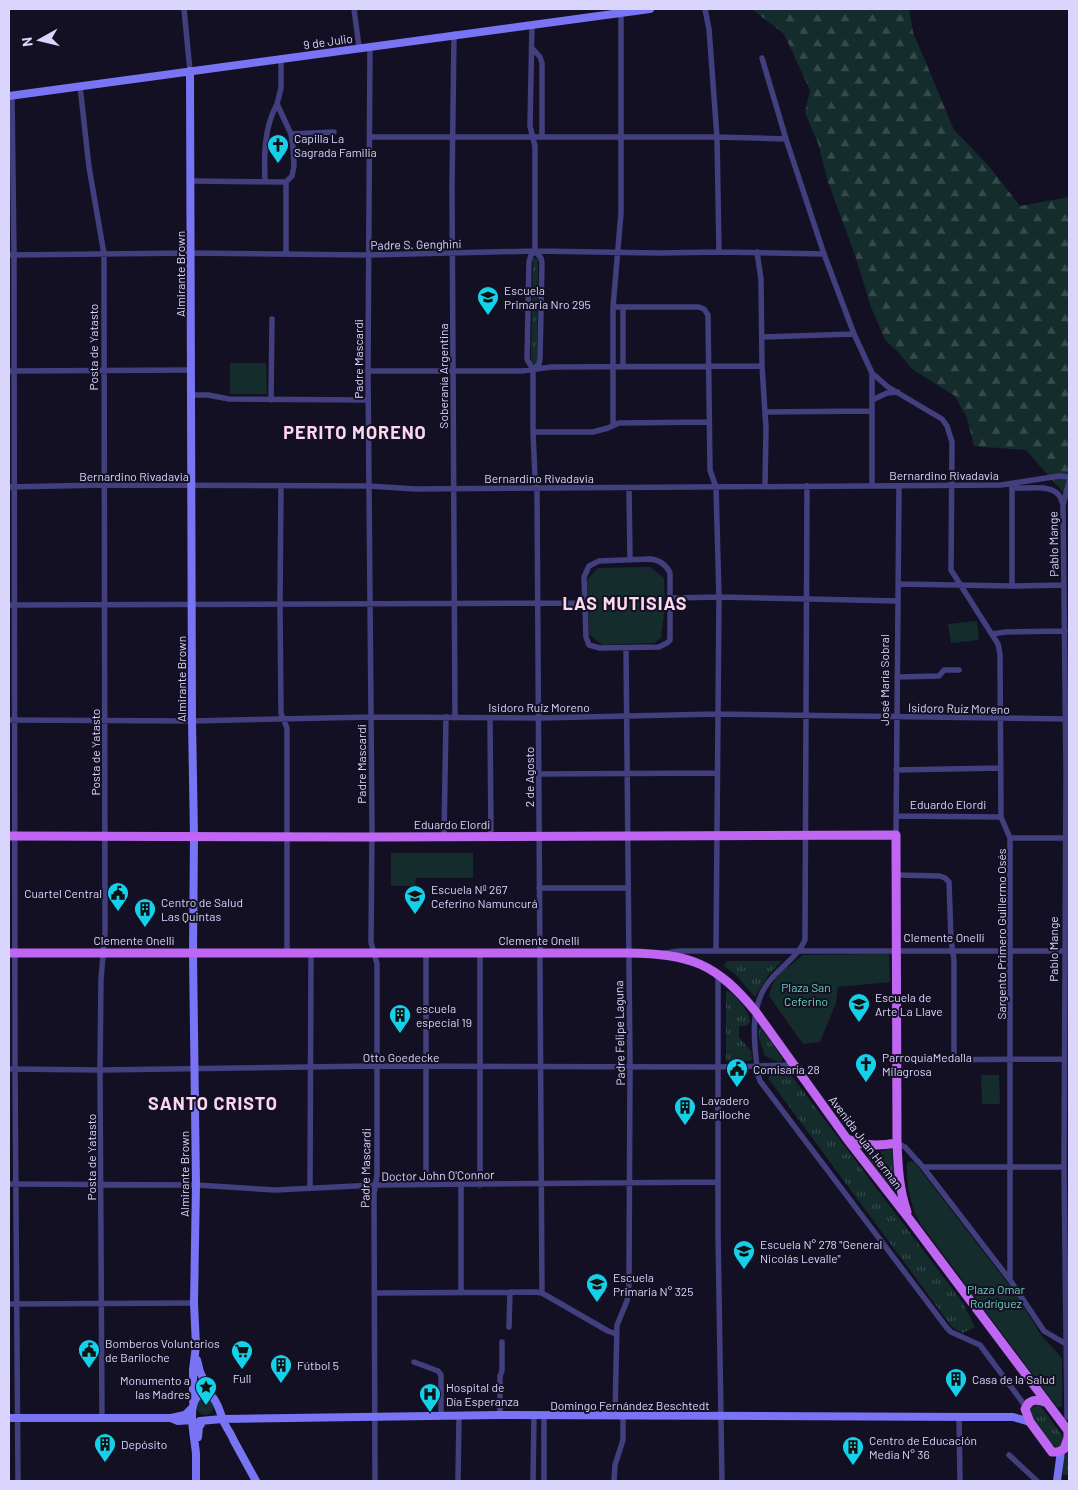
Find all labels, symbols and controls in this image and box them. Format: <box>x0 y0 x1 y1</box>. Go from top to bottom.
north arrow <box>15 15 65 65</box>
street label: 9 de Julio <box>302 31 354 51</box>
text: N <box>18 36 36 48</box>
place label: Capilla La Sagrada Familia <box>294 131 377 159</box>
church icon: Capilla La Sagrada Familia <box>266 133 290 164</box>
street label: Almirante Brown <box>173 231 187 317</box>
street label: Padre S. Genghini <box>370 236 462 252</box>
place label: Escuela Primaria Nro 295 <box>504 283 591 311</box>
school or university icon: Escuela Primaria Nro 295 <box>476 285 500 316</box>
street label: Posta de Yatasto <box>86 304 100 390</box>
street label: Padre Mascardi <box>351 319 365 399</box>
street label: Soberanía Argentina <box>436 323 450 429</box>
district label: PERITO MORENO <box>283 421 427 443</box>
street label: Bernardino Rivadavia <box>889 468 999 482</box>
street label: Bernardino Rivadavia <box>79 469 189 483</box>
street label: Bernardino Rivadavia <box>484 471 594 485</box>
street label: Pablo Mange <box>1045 511 1061 577</box>
district label: LAS MUTISIAS <box>562 592 688 614</box>
street label: José María Sobral <box>877 634 891 726</box>
street label: Almirante Brown <box>174 636 188 722</box>
street label: Isidoro Ruiz Moreno <box>488 700 590 714</box>
street label: Isidoro Ruiz Moreno <box>908 700 1010 716</box>
street label: Posta de Yatasto <box>88 709 102 795</box>
street label: Padre Mascardi <box>354 724 368 804</box>
street label: 2 de Agosto <box>522 747 536 807</box>
street label: Eduardo Elordi <box>910 797 986 811</box>
street label: Eduardo Elordi <box>414 817 490 831</box>
street label: Sargento Primero Guillermo Osés <box>994 848 1008 1019</box>
public building icon: Cuartel Central <box>106 881 130 912</box>
place label: Escuela Nº 267 Ceferino Namuncurá <box>431 882 538 910</box>
school or university icon: Escuela Nº 267 Ceferino Namuncurá <box>403 884 427 915</box>
place label: Cuartel Central <box>24 886 102 900</box>
place label: Centro de Salud Las Quintas <box>161 895 243 923</box>
building icon: Centro de Salud Las Quintas <box>133 897 157 928</box>
street label: Pablo Mange <box>1046 916 1060 982</box>
street label: Clemente Onelli <box>904 930 984 944</box>
street label: Clemente Onelli <box>94 933 174 947</box>
street label: Clemente Onelli <box>499 933 579 947</box>
street label: Padre Felipe Laguna <box>611 980 627 1086</box>
park label: Plaza San Ceferino <box>781 980 831 1008</box>
place label: Escuela de Arte La Llave <box>875 990 943 1018</box>
school or university icon: Escuela de Arte La Llave <box>847 992 871 1023</box>
place label: escuela especial 19 <box>416 1001 472 1029</box>
building icon: escuela especial 19 <box>388 1003 412 1034</box>
street label: Otto Goedecke <box>363 1050 439 1064</box>
place label: ParroquiaMedalla Milagrosa <box>882 1050 972 1078</box>
church icon: ParroquiaMedalla Milagrosa <box>854 1052 878 1083</box>
public building icon: Comisaría 28 <box>725 1057 749 1088</box>
place label: Comisaría 28 <box>753 1062 820 1076</box>
district label: SANTO CRISTO <box>148 1092 278 1114</box>
place label: Lavadero Bariloche <box>701 1093 750 1121</box>
street label: Avenida Juan Herman <box>826 1093 906 1191</box>
building icon: Lavadero Bariloche <box>673 1095 697 1126</box>
street label: Posta de Yatasto <box>84 1114 98 1200</box>
street label: Padre Mascardi <box>357 1128 373 1208</box>
street label: Almirante Brown <box>177 1131 191 1217</box>
street label: Doctor John O'Connor <box>381 1167 495 1183</box>
place label: Escuela N° 278 "General Nicolás Levalle" <box>760 1237 882 1265</box>
school or university icon: Escuela N° 278 "General Nicolás Levalle" <box>732 1239 756 1270</box>
place label: Escuela Primaria N° 325 <box>613 1270 693 1298</box>
school or university icon: Escuela Primaria N° 325 <box>585 1272 609 1303</box>
park label: Plaza Omar Rodríguez <box>967 1282 1026 1310</box>
place label: Bomberos Voluntarios de Bariloche <box>105 1336 220 1364</box>
public building icon: Bomberos Voluntarios de Bariloche <box>77 1338 101 1369</box>
supermarket icon: Full <box>230 1339 254 1370</box>
building icon: Fútbol 5 <box>269 1353 293 1384</box>
place label: Fútbol 5 <box>297 1358 339 1372</box>
building icon: Casa de la Salud <box>944 1367 968 1398</box>
place label: Full <box>233 1371 251 1385</box>
place label: Casa de la Salud <box>972 1372 1055 1386</box>
place label: Monumento a las Madres <box>120 1373 190 1401</box>
place icon: Monumento a las Madres <box>194 1375 218 1406</box>
place label: Hospital de Día Esperanza <box>446 1380 519 1408</box>
hospital icon: Hospital de Día Esperanza <box>418 1382 442 1413</box>
street label: Domingo Fernández Beschtedt <box>550 1398 710 1412</box>
building icon: Depósito <box>93 1432 117 1463</box>
place label: Centro de Educación Media N° 36 <box>869 1433 977 1461</box>
building icon: Centro de Educación Media N° 36 <box>841 1435 865 1466</box>
place label: Depósito <box>121 1437 167 1451</box>

